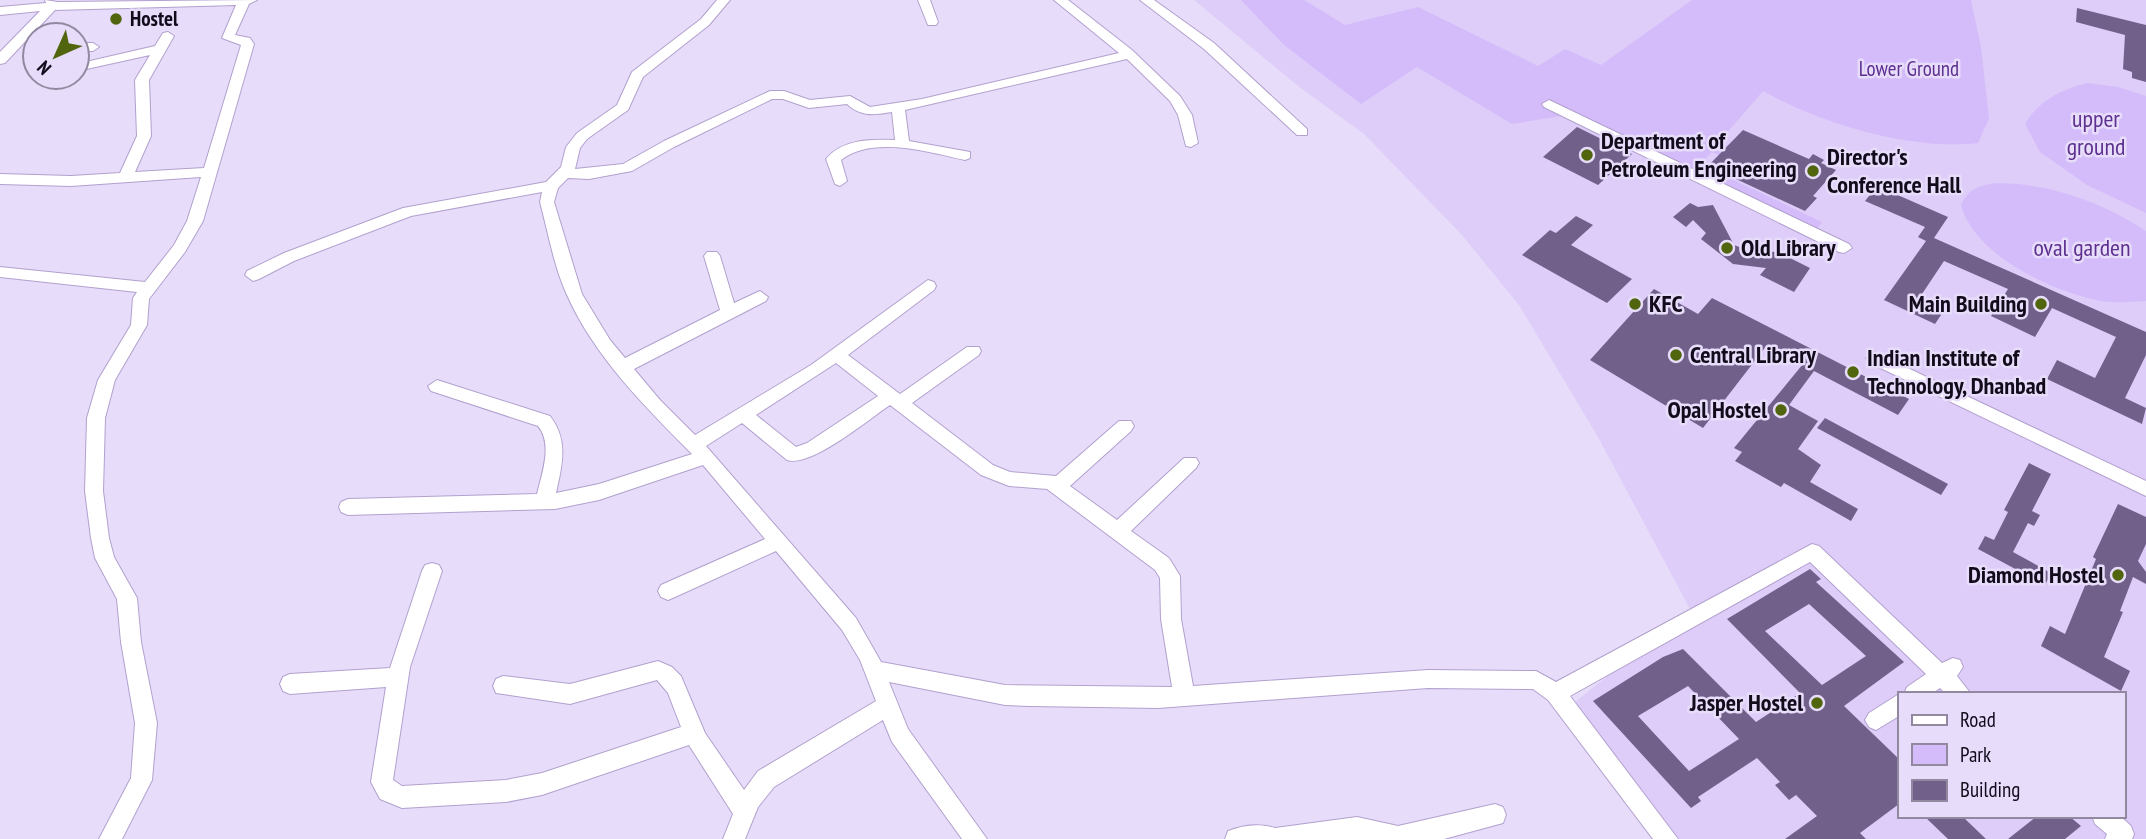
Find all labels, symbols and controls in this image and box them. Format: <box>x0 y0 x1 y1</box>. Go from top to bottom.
place label: Hostel <box>130 5 179 32</box>
marker: Hostel <box>108 11 124 27</box>
north arrow <box>21 21 91 91</box>
park label: Lower Ground <box>1859 55 1959 82</box>
text: N <box>32 56 56 80</box>
park label: upper ground <box>2067 103 2125 162</box>
place label: Department of Petroleum Engineering <box>1601 125 1797 184</box>
place label: Director's Conference Hall <box>1827 141 1961 200</box>
marker: Department of Petroleum Engineering <box>1579 147 1595 163</box>
marker: Director's Conference Hall <box>1805 163 1821 179</box>
place label: Old Library <box>1741 232 1836 263</box>
park label: oval garden <box>2033 232 2131 263</box>
marker: Old Library <box>1719 240 1735 256</box>
place label: KFC <box>1649 288 1683 319</box>
place label: Main Building <box>1909 288 2027 319</box>
marker: KFC <box>1627 296 1643 312</box>
marker: Main Building <box>2033 296 2049 312</box>
place label: Central Library <box>1690 339 1816 370</box>
place label: Indian Institute of Technology, Dhanbad <box>1867 342 2046 401</box>
marker: Central Library <box>1668 347 1684 363</box>
marker: Indian Institute of Technology, Dhanbad <box>1845 364 1861 380</box>
place label: Opal Hostel <box>1667 394 1767 425</box>
marker: Opal Hostel <box>1773 402 1789 418</box>
place label: Diamond Hostel <box>1968 559 2104 590</box>
marker: Diamond Hostel <box>2110 567 2126 583</box>
place label: Jasper Hostel <box>1689 687 1803 718</box>
legend <box>1898 692 2125 818</box>
marker: Jasper Hostel <box>1809 695 1825 711</box>
text: Road <box>1960 706 1996 733</box>
text: Park <box>1960 741 1991 768</box>
text: Building <box>1960 776 2020 803</box>

